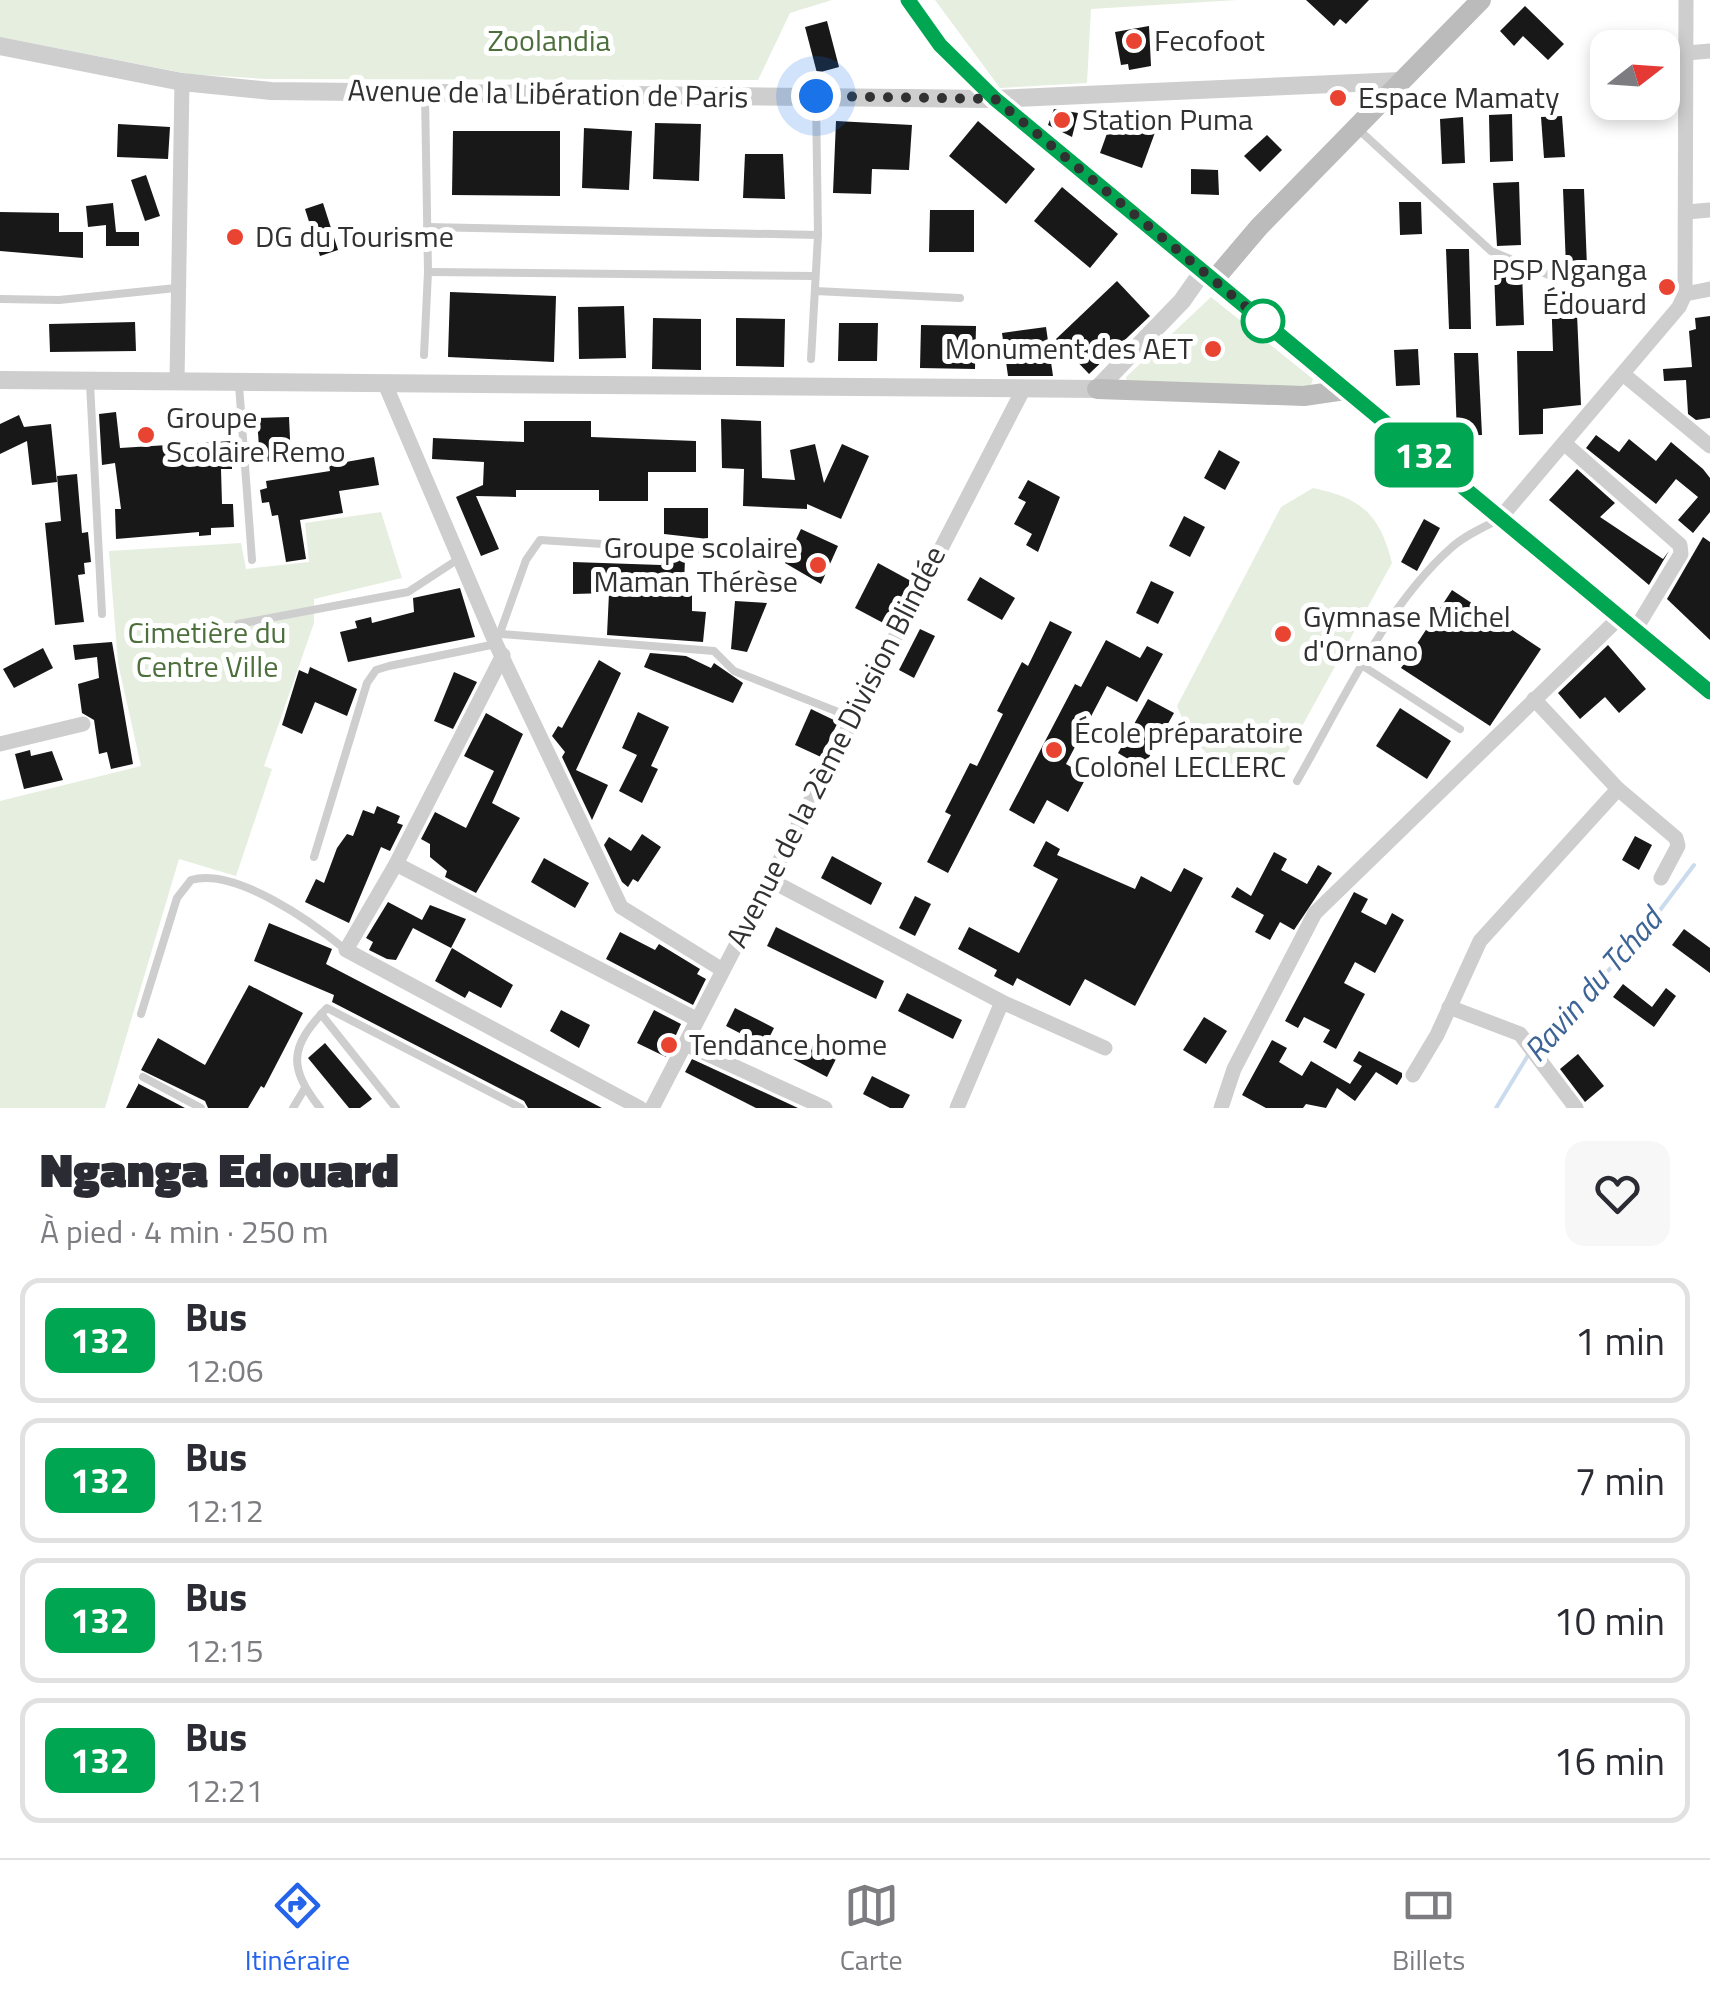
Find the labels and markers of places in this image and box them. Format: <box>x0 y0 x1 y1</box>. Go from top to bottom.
place label: Fecofoot <box>1154 17 1265 63</box>
marker: Fecofoot <box>1123 30 1145 52</box>
place label: Espace Mamaty <box>1358 74 1559 120</box>
marker: Espace Mamaty <box>1327 87 1349 109</box>
place label: Station Puma <box>1082 96 1253 142</box>
marker: Station Puma <box>1051 109 1073 131</box>
place label: DG du Tourisme <box>255 213 454 259</box>
marker: DG du Tourisme <box>224 226 246 248</box>
place label: PSP Nganga Édouard <box>1492 246 1647 326</box>
marker: PSP Nganga Édouard <box>1656 276 1678 298</box>
unlabelled marker <box>1242 300 1284 342</box>
place label: Monument des AET <box>945 325 1193 371</box>
marker: Monument des AET <box>1202 338 1224 360</box>
place label: Groupe Scolaire Remo <box>166 394 346 474</box>
marker: Groupe Scolaire Remo <box>135 424 157 446</box>
place label: Groupe scolaire Maman Thérèse <box>594 524 798 604</box>
marker: Groupe scolaire Maman Thérèse <box>807 554 829 576</box>
place label: Gymnase Michel d'Ornano <box>1303 593 1511 673</box>
marker: Gymnase Michel d'Ornano <box>1272 623 1294 645</box>
place label: École préparatoire Colonel LECLERC <box>1074 709 1303 789</box>
marker: École préparatoire Colonel LECLERC <box>1043 739 1065 761</box>
place label: Tendance home <box>689 1021 887 1067</box>
marker: Tendance home <box>658 1034 680 1056</box>

